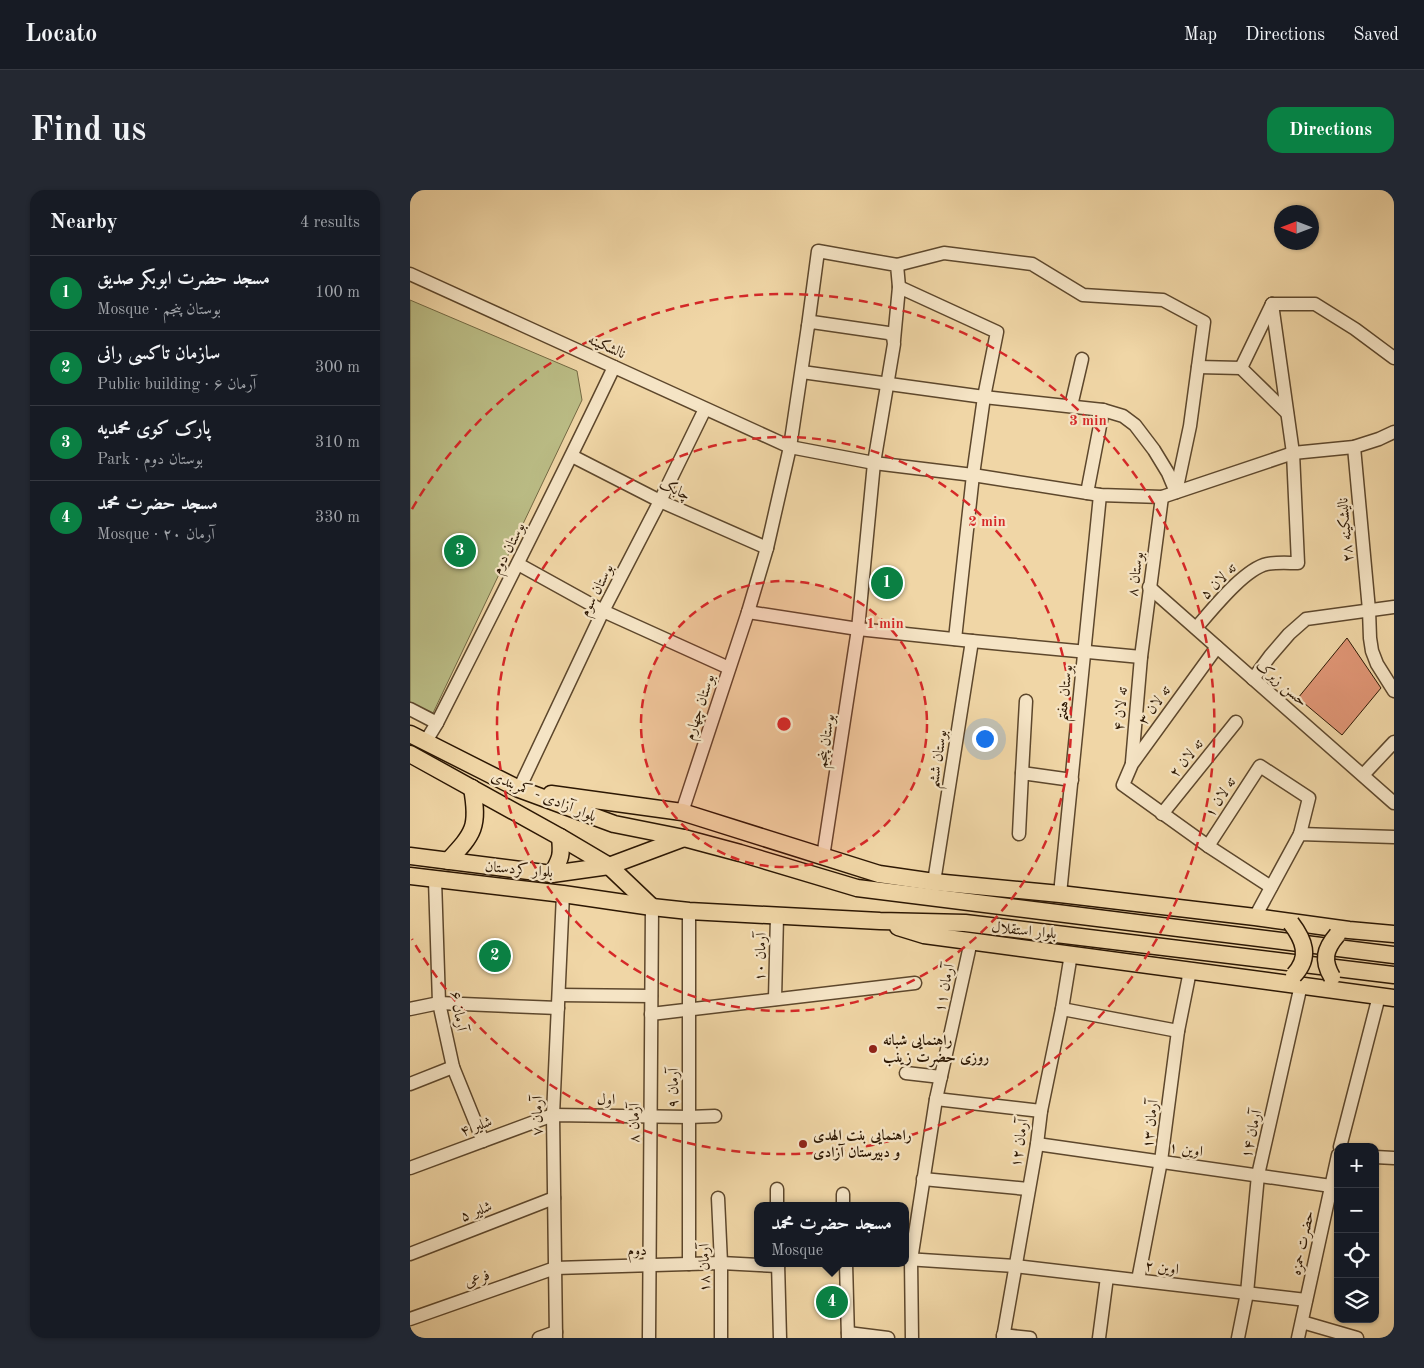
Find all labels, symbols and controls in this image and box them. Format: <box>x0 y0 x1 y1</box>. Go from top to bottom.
text: Locato <box>25 23 97 47</box>
text: Map <box>1184 26 1217 44</box>
text: Directions <box>1245 26 1325 44</box>
text: Saved <box>1353 26 1399 44</box>
button: Directions <box>1267 107 1394 153</box>
text: Find us <box>30 113 146 148</box>
north arrow <box>1274 205 1319 250</box>
text: Nearby <box>50 212 118 233</box>
text: 4 results <box>300 215 360 231</box>
text: مسجد حضرت ابوبکر صدیق <box>97 270 270 289</box>
text: 1 <box>61 285 71 301</box>
text: 100 m <box>315 285 360 301</box>
text: Mosque · بوستان پنجم <box>97 302 221 318</box>
street label: نالشکینه <box>585 331 628 362</box>
text: سازمان تاکسی رانی <box>97 345 220 364</box>
text: 2 <box>61 360 71 376</box>
text: 300 m <box>315 360 360 376</box>
text: Public building · آرمان ۶ <box>97 377 256 393</box>
text: 3 min <box>1069 414 1107 429</box>
text: پارک کوی محمدیه <box>97 420 210 439</box>
text: 3 <box>61 435 71 451</box>
text: 310 m <box>315 435 360 451</box>
text: Park · بوستان دوم <box>97 452 203 468</box>
street label: چابک <box>656 475 693 506</box>
text: مسجد حضرت محمد <box>97 495 218 514</box>
street label: نالیشکینه ۲۸ <box>1334 497 1357 563</box>
text: 4 <box>61 510 71 526</box>
text: 330 m <box>315 510 360 526</box>
text: 2 min <box>968 515 1006 530</box>
street label: بوستان دوم <box>490 520 532 579</box>
text: Mosque · آرمان ۲۰ <box>97 527 215 543</box>
pin: 3 <box>444 532 476 570</box>
street label: بوستان ۸ <box>1126 551 1147 598</box>
street label: ته لان ۵ <box>1198 561 1240 603</box>
street label: بوستان سوم <box>578 562 621 621</box>
pin: 1 <box>871 564 903 602</box>
text: 1 min <box>866 617 904 632</box>
street label: حسن زیرک <box>1252 657 1310 711</box>
street label: بوستان هفتم <box>1055 664 1082 723</box>
street label: بوستان چهارم <box>683 673 722 743</box>
street label: ته لان ۳ <box>1136 684 1174 728</box>
street label: ته لان ۴ <box>1112 686 1131 732</box>
street label: بوستان پنجم <box>815 713 843 770</box>
centre of rings <box>775 715 793 733</box>
your location <box>972 726 998 752</box>
street label: بوستان ششم <box>926 729 956 791</box>
street label: ته لان ۲ <box>1168 737 1207 781</box>
street label: بلوار آزادی - کمربندی <box>488 767 599 826</box>
street label: ته لان ۱ <box>1203 775 1240 820</box>
street label: بلوار کردستان <box>484 858 554 881</box>
street label: بلوار استقلال <box>991 921 1057 942</box>
street label: آرمان ۱۰ <box>750 931 770 982</box>
pin: 2 <box>479 937 511 975</box>
street label: آرمان ۱۱ <box>930 961 958 1014</box>
street label: آرمان ۶ <box>447 990 471 1034</box>
place label: راهنمایی شبانه روزی حضرت زینب <box>883 1033 989 1068</box>
marker: راهنمایی شبانه روزی حضرت زینب <box>867 1043 879 1055</box>
street label: آرمان ۹ <box>664 1066 682 1108</box>
street label: اول <box>597 1093 615 1108</box>
street label: آرمان ۷ <box>528 1094 546 1136</box>
street label: آرمان ۱۳ <box>1138 1097 1162 1149</box>
street label: آرمان ۸ <box>625 1101 643 1143</box>
street label: آرمان ۱۴ <box>1237 1106 1266 1160</box>
street label: شلیر ۴ <box>459 1115 494 1140</box>
street label: آرمان ۱۲ <box>1006 1116 1032 1169</box>
place label: راهنمایی بنت الهدی و دبیرستان آزادی <box>813 1128 912 1161</box>
marker: راهنمایی بنت الهدی و دبیرستان آزادی <box>797 1138 809 1150</box>
street label: اوین ۱ <box>1168 1141 1204 1160</box>
map controls <box>1334 1143 1379 1323</box>
button: + <box>1334 1143 1379 1188</box>
button: − <box>1334 1188 1379 1233</box>
street label: شلیر ۵ <box>459 1200 494 1225</box>
popup <box>754 1202 909 1267</box>
street label: حضرت حمزه <box>1289 1210 1319 1277</box>
text: مسجد حضرت محمد <box>771 1215 892 1234</box>
button: locate <box>1334 1233 1379 1278</box>
street label: آرمان ۱۸ <box>695 1242 713 1293</box>
text: Mosque <box>771 1243 823 1259</box>
street label: دوم <box>627 1244 647 1263</box>
street label: اوین ۲ <box>1144 1259 1180 1278</box>
street label: فرعی <box>463 1268 492 1292</box>
button: layers <box>1334 1278 1379 1323</box>
pin: 4 <box>816 1283 848 1321</box>

